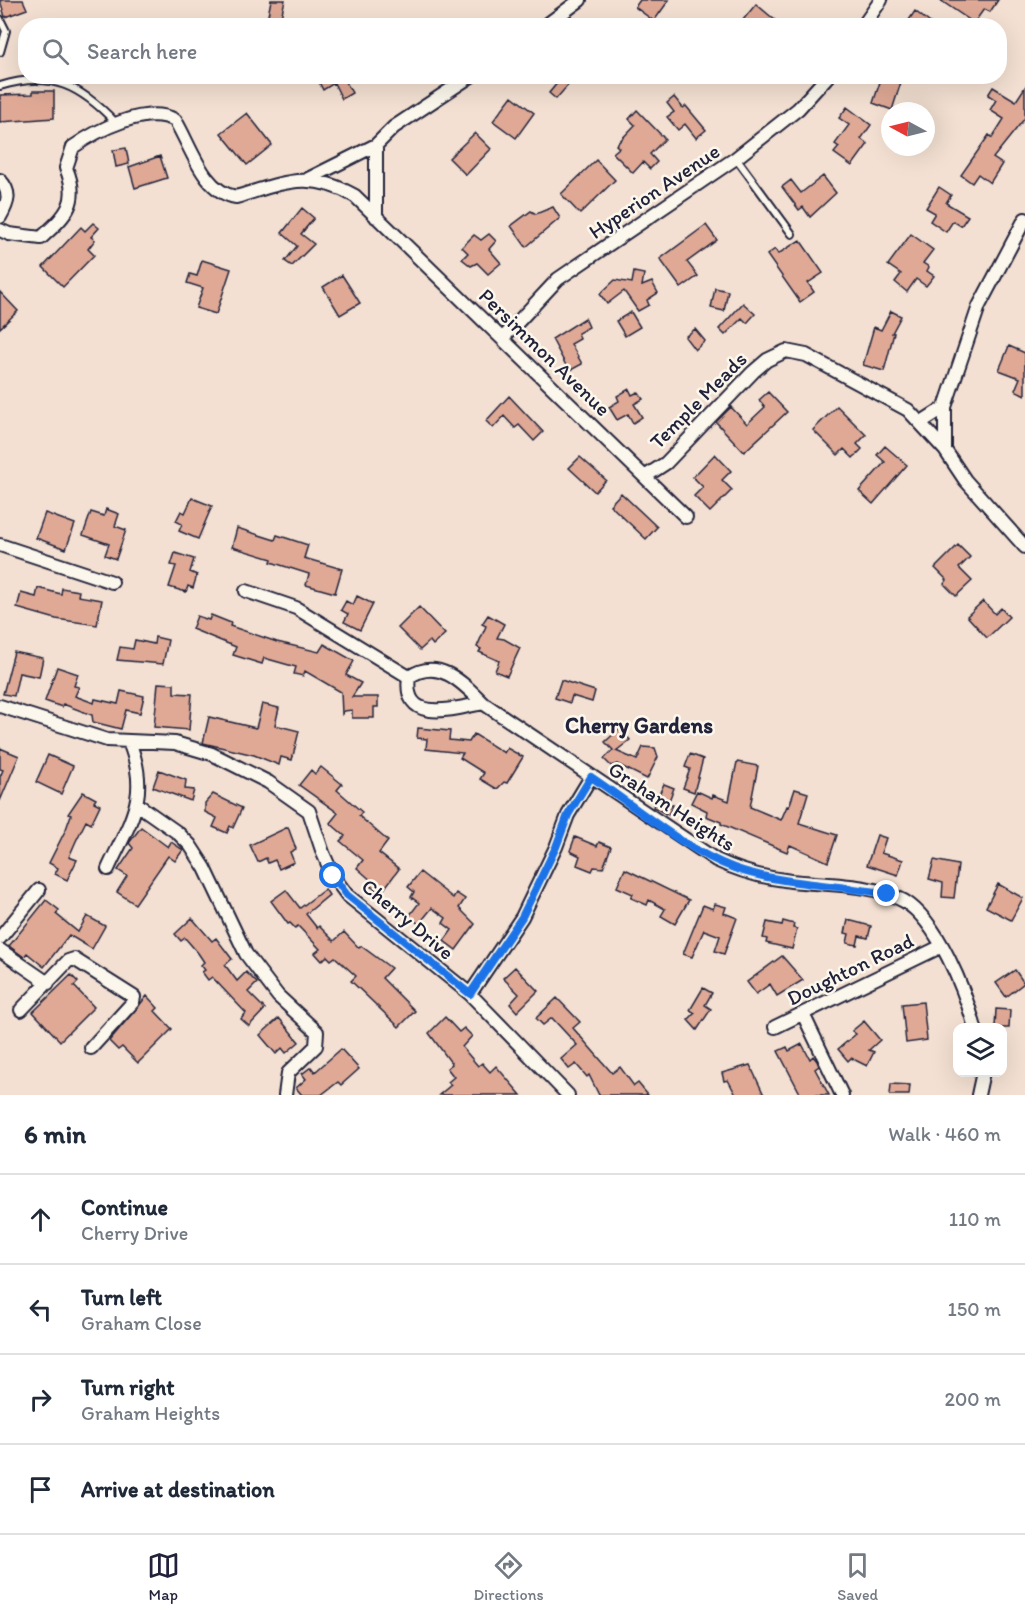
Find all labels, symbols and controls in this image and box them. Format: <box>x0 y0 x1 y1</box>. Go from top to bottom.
search box <box>18 18 1007 84</box>
icon: search <box>39 35 72 68</box>
text: Search here <box>87 38 197 65</box>
north arrow <box>881 102 935 156</box>
street label: Hyperion Avenue <box>584 138 724 244</box>
street label: Persimmon Avenue <box>474 283 616 421</box>
street label: Temple Meads <box>644 346 752 454</box>
district label: Cherry Gardens <box>565 712 713 739</box>
street label: Graham Heights <box>604 756 740 856</box>
route start <box>319 862 345 888</box>
street label: Cherry Drive <box>357 873 459 965</box>
route end <box>873 880 899 906</box>
street label: Doughton Road <box>783 928 917 1010</box>
map controls <box>953 1023 1007 1077</box>
button: layers <box>953 1023 1007 1077</box>
text: 6 min <box>24 1118 86 1150</box>
text: Walk · 460 m <box>888 1122 1001 1146</box>
text: Continue <box>81 1194 168 1221</box>
icon: ahead <box>24 1203 57 1236</box>
text: 110 m <box>949 1207 1001 1231</box>
text: Cherry Drive <box>81 1221 188 1245</box>
text: Turn left <box>81 1284 162 1311</box>
icon: left <box>24 1293 57 1326</box>
text: 150 m <box>948 1297 1001 1321</box>
text: Graham Close <box>81 1311 202 1335</box>
text: Turn right <box>81 1374 175 1401</box>
icon: right <box>24 1383 57 1416</box>
text: 200 m <box>945 1387 1001 1411</box>
text: Graham Heights <box>81 1401 220 1425</box>
icon: arrive <box>24 1473 57 1506</box>
text: Arrive at destination <box>81 1476 275 1503</box>
tab: Map <box>147 1549 180 1604</box>
tab: Directions <box>473 1549 544 1604</box>
tab: Saved <box>837 1549 878 1604</box>

